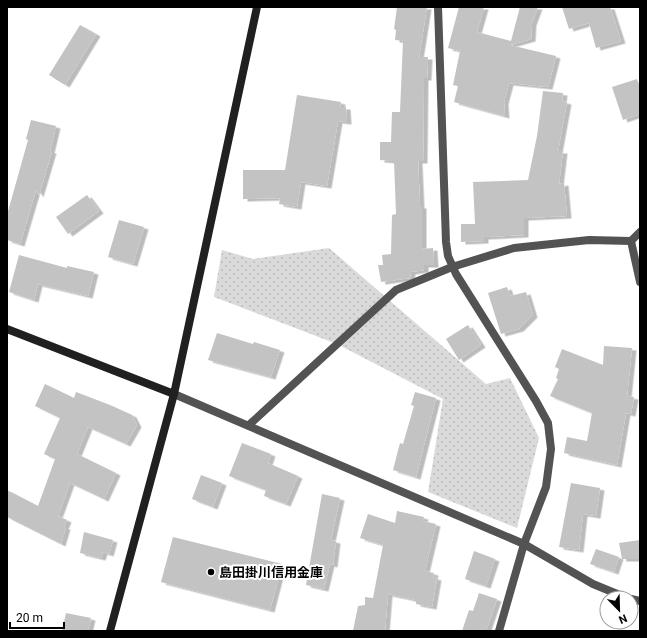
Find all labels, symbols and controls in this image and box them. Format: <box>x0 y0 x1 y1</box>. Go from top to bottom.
place label: 島田掛川信用金庫 <box>219 565 323 580</box>
marker: 島田掛川信用金庫 <box>206 567 216 577</box>
north arrow <box>599 590 639 630</box>
scale bar <box>10 604 64 630</box>
text: 20 m <box>16 611 43 625</box>
text: N <box>616 611 629 626</box>

